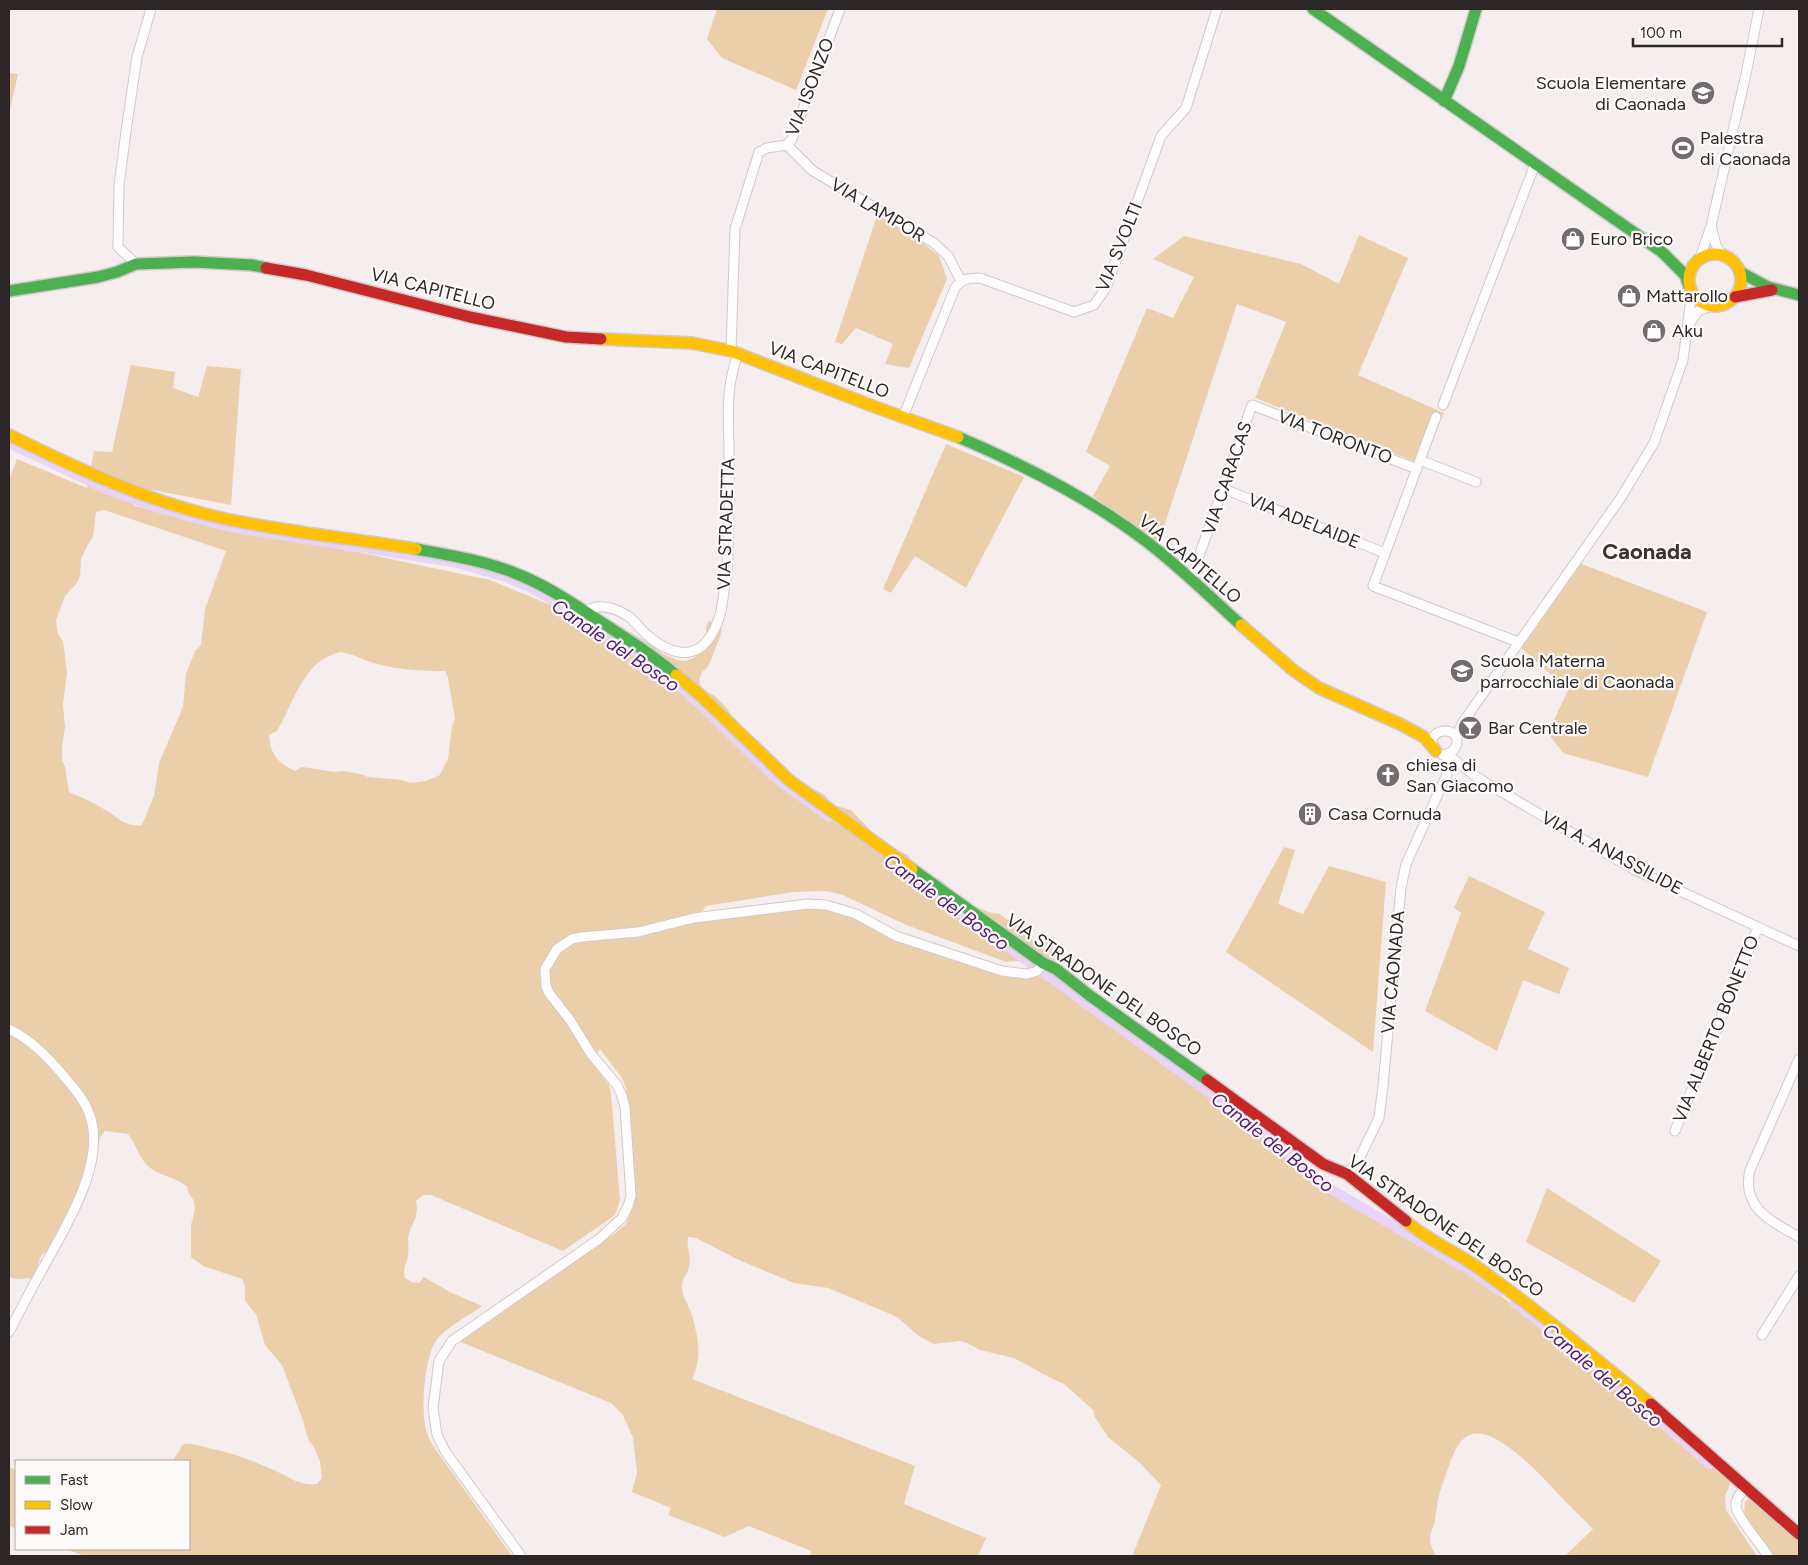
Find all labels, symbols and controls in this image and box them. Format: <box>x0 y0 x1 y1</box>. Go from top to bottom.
scale bar <box>1633 15 1782 47</box>
text: 100 m <box>1640 24 1682 42</box>
street label: VIA ISONZO <box>781 35 839 139</box>
place label: Scuola Elementare di Caonada <box>1536 72 1686 115</box>
school or university icon: Scuola Elementare di Caonada <box>1690 80 1716 106</box>
place label: Palestra di Caonada <box>1700 127 1791 170</box>
sports icon: Palestra di Caonada <box>1670 135 1696 161</box>
street label: VIA LAMPOR <box>827 173 929 247</box>
street label: VIA SVOLTI <box>1091 199 1147 295</box>
shop icon: Euro Brico <box>1560 226 1586 252</box>
place label: Euro Brico <box>1590 228 1673 250</box>
street label: VIA CAPITELLO <box>369 263 497 315</box>
shop icon: Mattarollo <box>1616 283 1642 309</box>
place label: Mattarollo <box>1646 285 1728 307</box>
shop icon: Aku <box>1641 318 1667 344</box>
place label: Aku <box>1672 320 1703 342</box>
street label: VIA CAPITELLO <box>766 337 892 403</box>
street label: VIA TORONTO <box>1275 405 1395 469</box>
street label: VIA CARACAS <box>1197 418 1257 538</box>
street label: VIA STRADETTA <box>713 457 739 591</box>
street label: VIA ADELAIDE <box>1245 489 1363 553</box>
street label: VIA CAPITELLO <box>1134 510 1246 608</box>
district label: Caonada <box>1602 538 1692 565</box>
water label: Canale del Bosco <box>547 594 684 697</box>
place label: Scuola Materna parrocchiale di Caonada <box>1480 650 1674 693</box>
school or university icon: Scuola Materna parrocchiale di Caonada <box>1449 658 1475 684</box>
bar icon: Bar Centrale <box>1457 715 1483 741</box>
place label: Bar Centrale <box>1488 717 1588 739</box>
place label: chiesa di San Giacomo <box>1406 754 1514 797</box>
church icon: chiesa di San Giacomo <box>1375 762 1401 788</box>
building icon: Casa Cornuda <box>1297 801 1323 827</box>
place label: Casa Cornuda <box>1328 803 1442 825</box>
street label: VIA A. ANASSILIDE <box>1538 806 1686 900</box>
water label: Canale del Bosco <box>880 849 1014 956</box>
street label: VIA STRADONE DEL BOSCO <box>1002 909 1206 1061</box>
street label: VIA CAONADA <box>1377 910 1409 1034</box>
street label: VIA ALBERTO BONETTO <box>1668 932 1764 1126</box>
water label: Canale del Bosco <box>1207 1087 1339 1197</box>
street label: VIA STRADONE DEL BOSCO <box>1344 1150 1548 1302</box>
water label: Canale del Bosco <box>1538 1319 1667 1432</box>
legend <box>15 1460 190 1550</box>
text: Fast <box>60 1471 89 1489</box>
text: Slow <box>60 1496 93 1514</box>
text: Jam <box>60 1521 88 1539</box>

